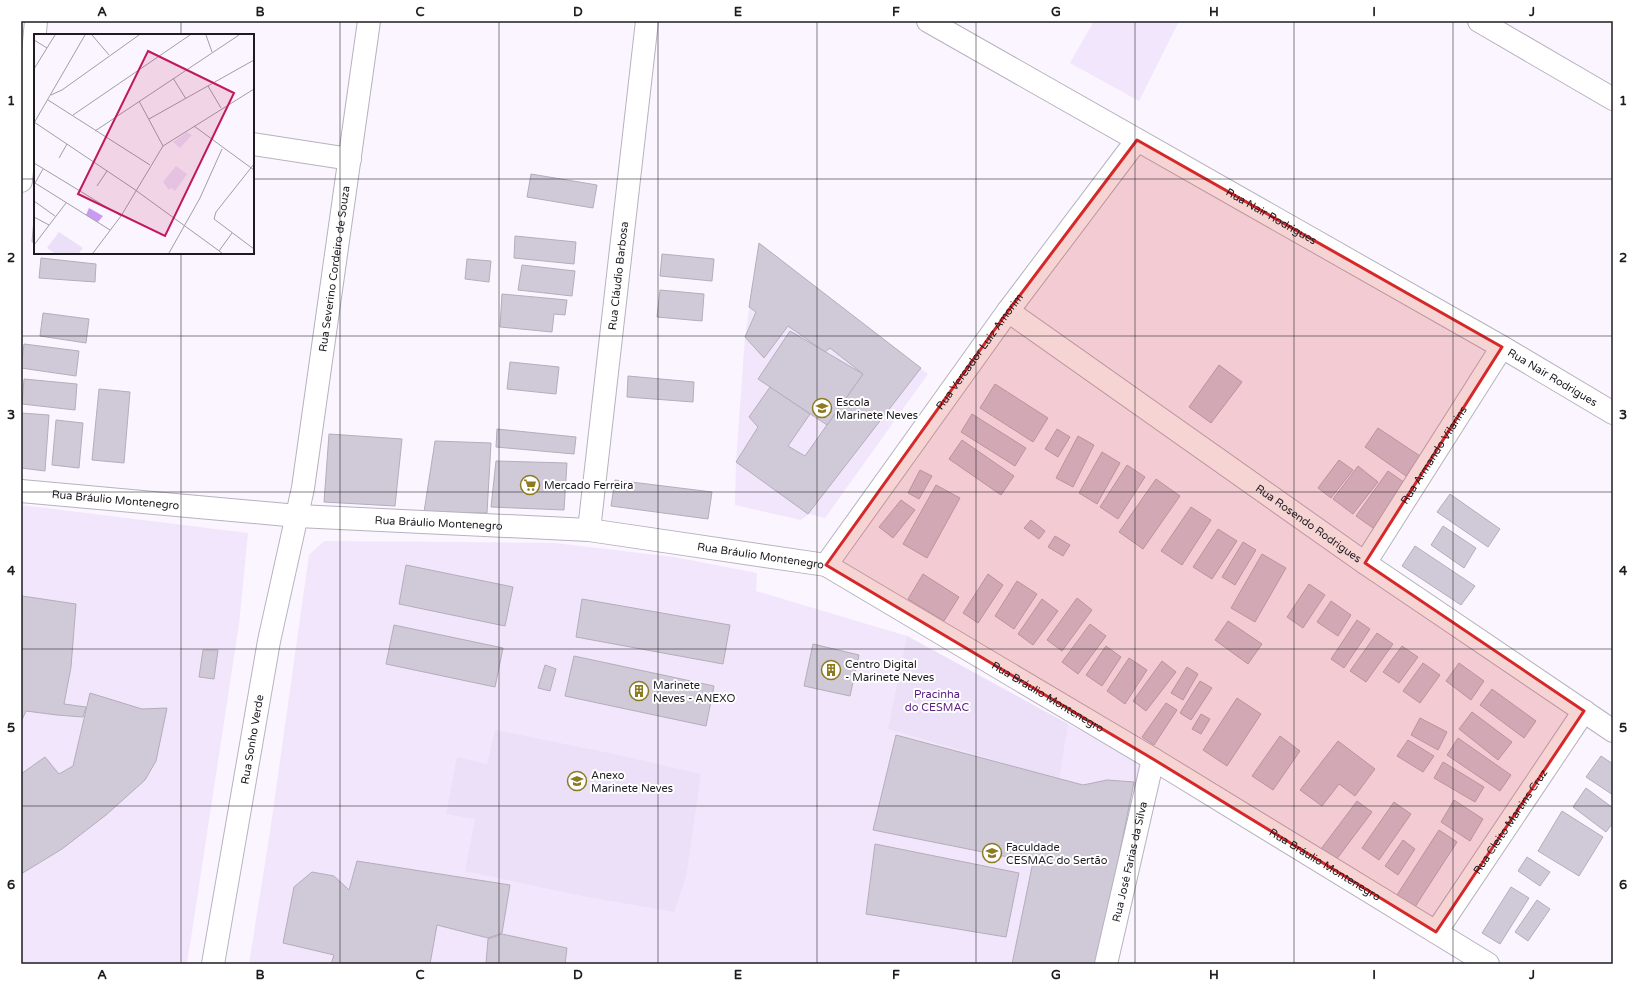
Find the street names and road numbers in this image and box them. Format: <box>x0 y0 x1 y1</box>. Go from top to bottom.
street label: Rua Severino Cordeiro de Souza <box>316 185 352 353</box>
street label: Rua Nair Rodrigues <box>1224 185 1319 247</box>
street label: Rua Cláudio Barbosa <box>605 221 631 331</box>
street label: Rua Vereador Luiz Amorim <box>933 291 1026 412</box>
street label: Rua Nair Rodrigues <box>1505 345 1600 409</box>
street label: Rua Armando Vilarins <box>1398 403 1469 506</box>
street label: Rua Rosendo Rodrigues <box>1253 481 1364 565</box>
street label: Rua Bráulio Montenegro <box>51 487 180 512</box>
street label: Rua Bráulio Montenegro <box>374 513 503 532</box>
street label: Rua Bráulio Montenegro <box>696 540 825 571</box>
street label: Rua Bráulio Montenegro <box>989 658 1107 735</box>
street label: Rua Sonho Verde <box>238 694 266 785</box>
street label: Rua Cleito Martins Cruz <box>1470 766 1550 876</box>
street label: Rua José Farias da Silva <box>1109 800 1150 923</box>
street label: Rua Bráulio Montenegro <box>1267 825 1383 903</box>

